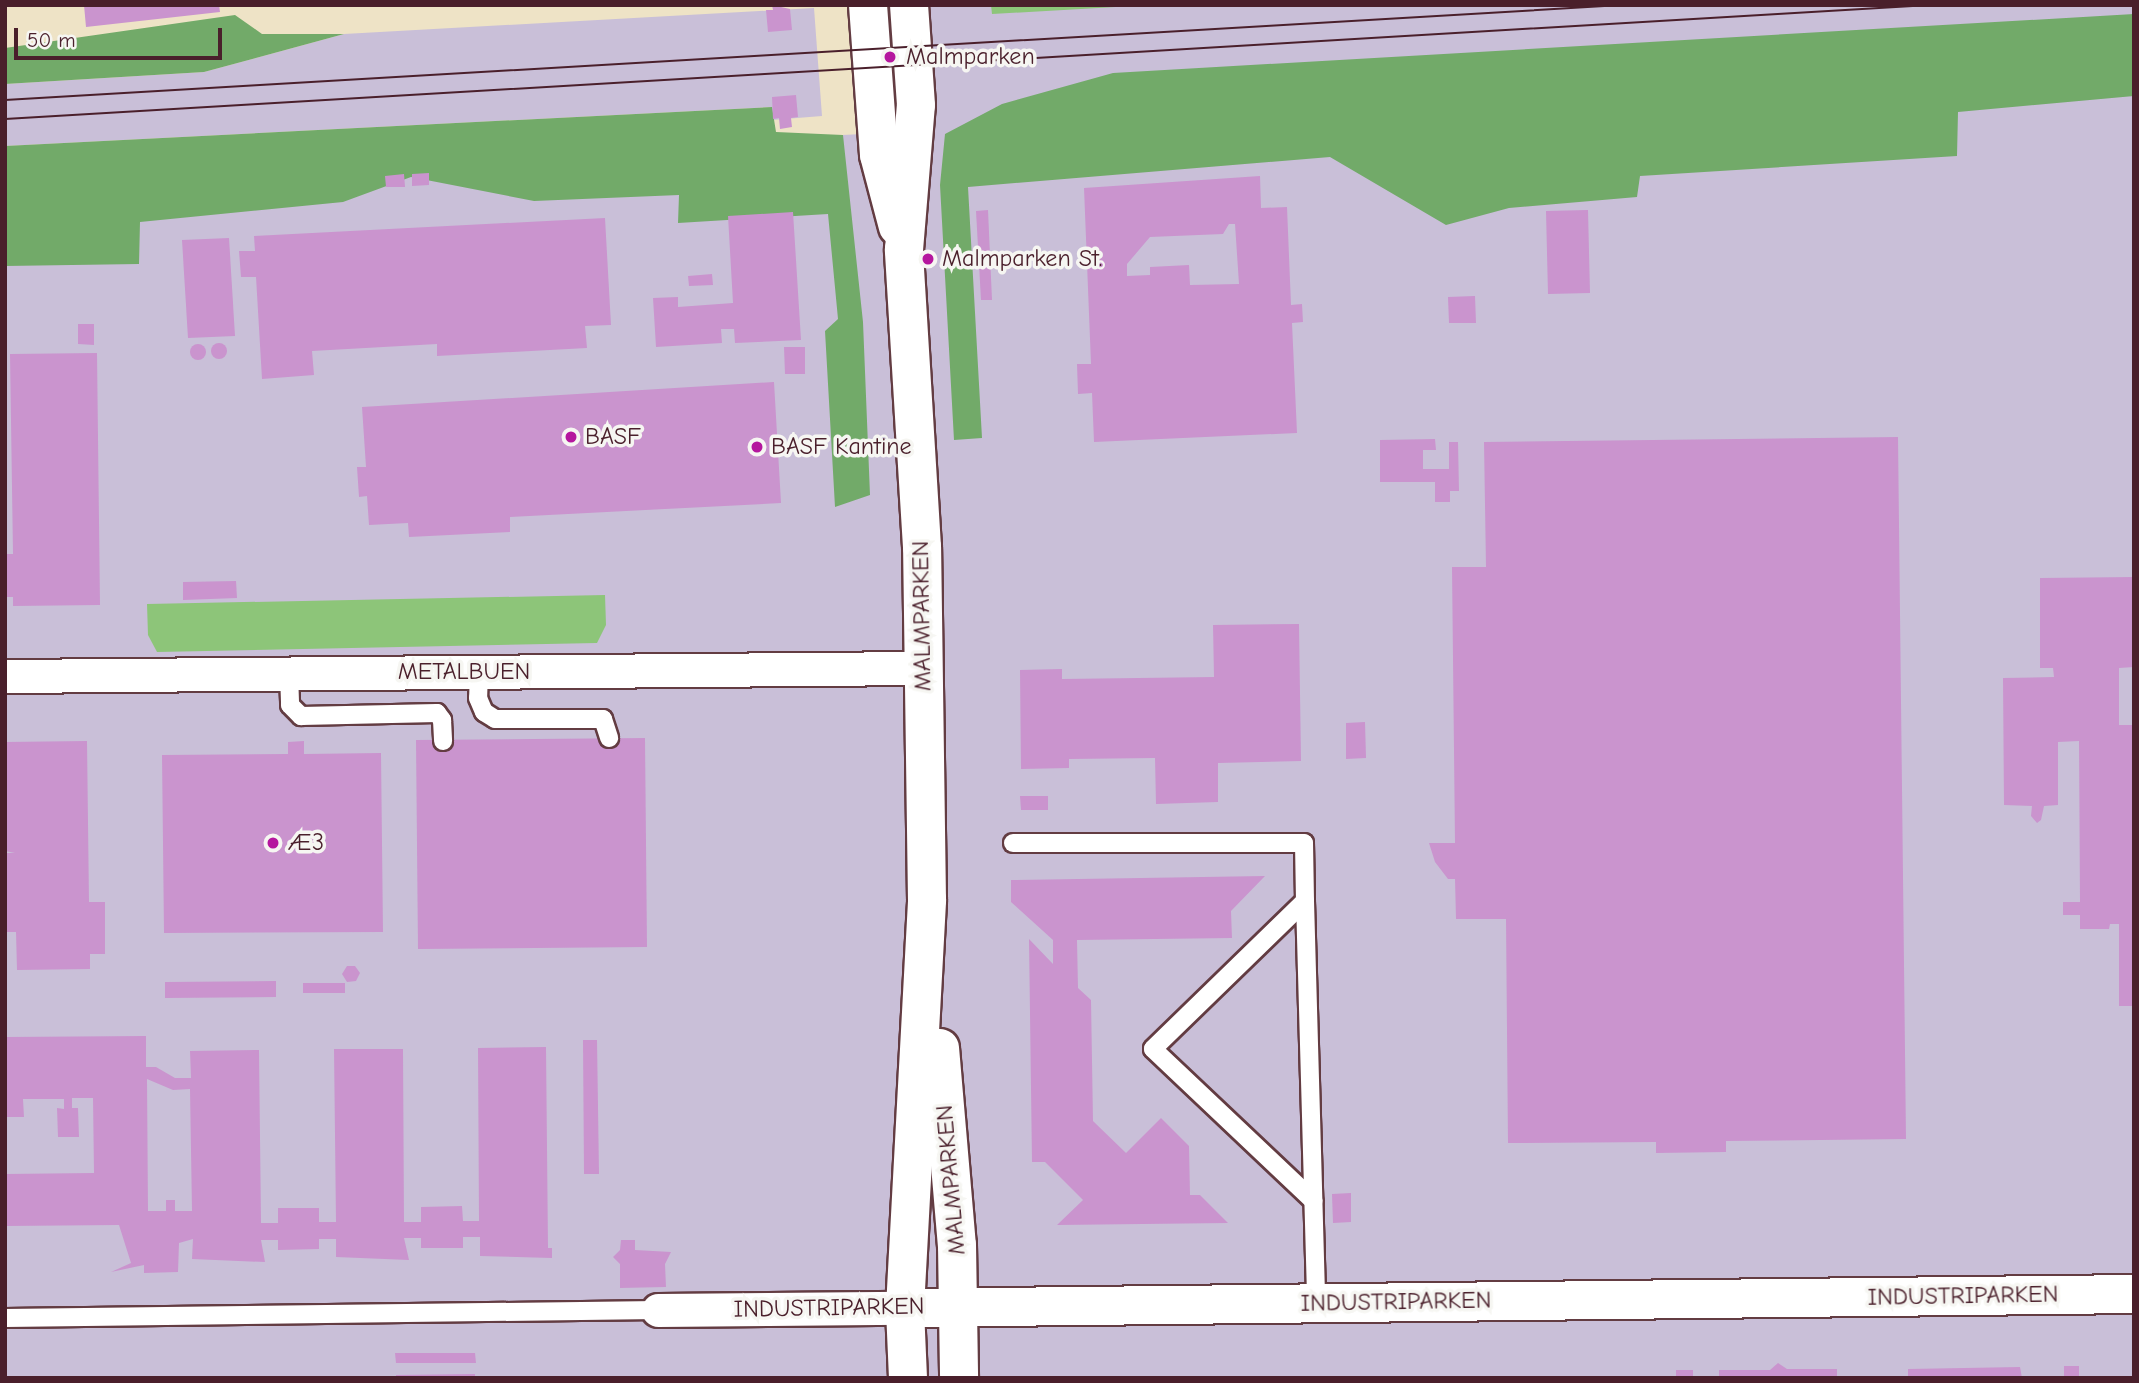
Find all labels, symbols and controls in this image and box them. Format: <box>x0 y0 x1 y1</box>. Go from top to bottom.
scale bar <box>18 14 226 58</box>
text: 50 m <box>27 28 76 52</box>
place label: Malmparken <box>906 43 1035 71</box>
marker: Malmparken <box>880 47 900 67</box>
place label: Malmparken St. <box>942 245 1102 273</box>
marker: Malmparken St. <box>920 251 936 267</box>
place label: BASF <box>585 423 641 451</box>
marker: BASF <box>563 429 579 445</box>
place label: BASF Kantine <box>771 433 912 461</box>
marker: BASF Kantine <box>749 439 765 455</box>
street label: MALMPARKEN <box>906 540 938 692</box>
street label: METALBUEN <box>398 658 530 686</box>
place label: Æ3 <box>287 829 324 857</box>
marker: Æ3 <box>265 835 281 851</box>
street label: MALMPARKEN <box>930 1104 972 1256</box>
street label: INDUSTRIPARKEN <box>1867 1280 2059 1312</box>
street label: INDUSTRIPARKEN <box>1300 1286 1492 1318</box>
street label: INDUSTRIPARKEN <box>733 1292 925 1324</box>

